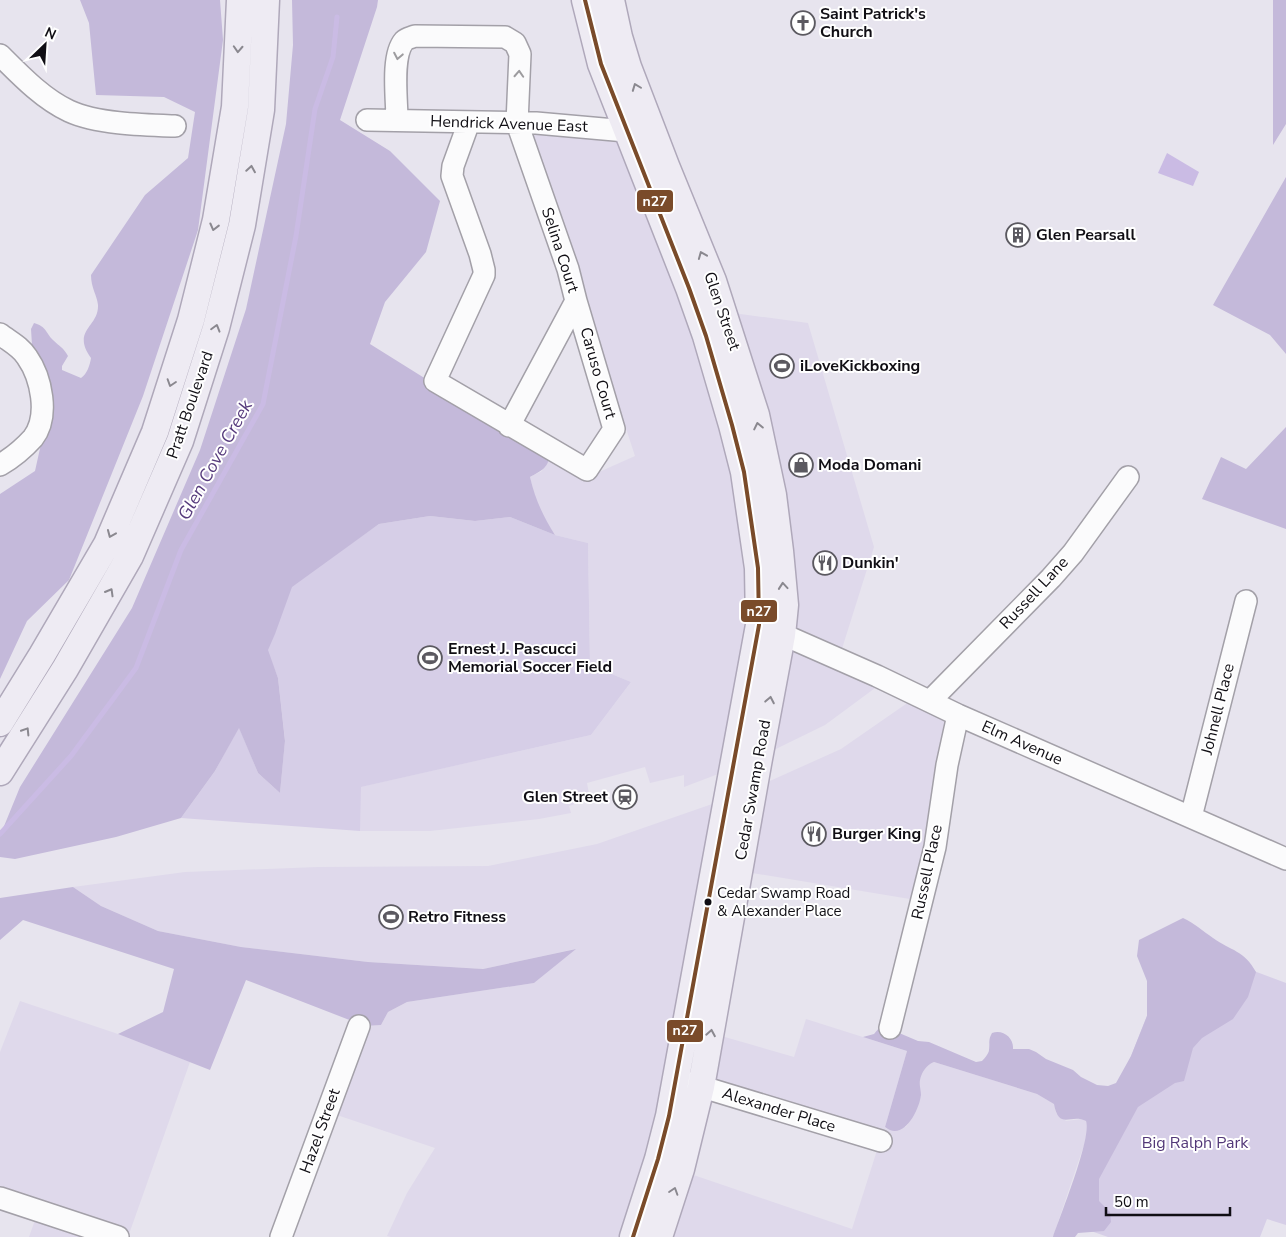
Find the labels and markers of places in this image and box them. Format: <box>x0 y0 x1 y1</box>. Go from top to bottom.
place label: Saint Patrick's Church <box>820 3 926 43</box>
church icon: Saint Patrick's Church <box>790 10 816 36</box>
building icon: Glen Pearsall <box>1005 222 1031 248</box>
place label: Glen Pearsall <box>1036 224 1136 246</box>
sports icon: iLoveKickboxing <box>769 353 795 379</box>
place label: iLoveKickboxing <box>800 355 920 377</box>
shop icon: Moda Domani <box>788 452 814 478</box>
place label: Moda Domani <box>818 454 921 476</box>
restaurant icon: Dunkin' <box>812 550 838 576</box>
place label: Dunkin' <box>842 552 899 574</box>
place label: Ernest J. Pascucci Memorial Soccer Field <box>448 638 612 678</box>
sports icon: Ernest J. Pascucci Memorial Soccer Field <box>417 645 443 671</box>
station icon: Glen Street <box>612 784 638 810</box>
place label: Glen Street <box>523 786 609 808</box>
restaurant icon: Burger King <box>801 821 827 847</box>
place label: Burger King <box>832 823 921 845</box>
place label: Cedar Swamp Road & Alexander Place <box>717 883 850 921</box>
marker: Cedar Swamp Road & Alexander Place <box>703 897 713 907</box>
sports icon: Retro Fitness <box>378 904 404 930</box>
place label: Retro Fitness <box>408 906 506 928</box>

